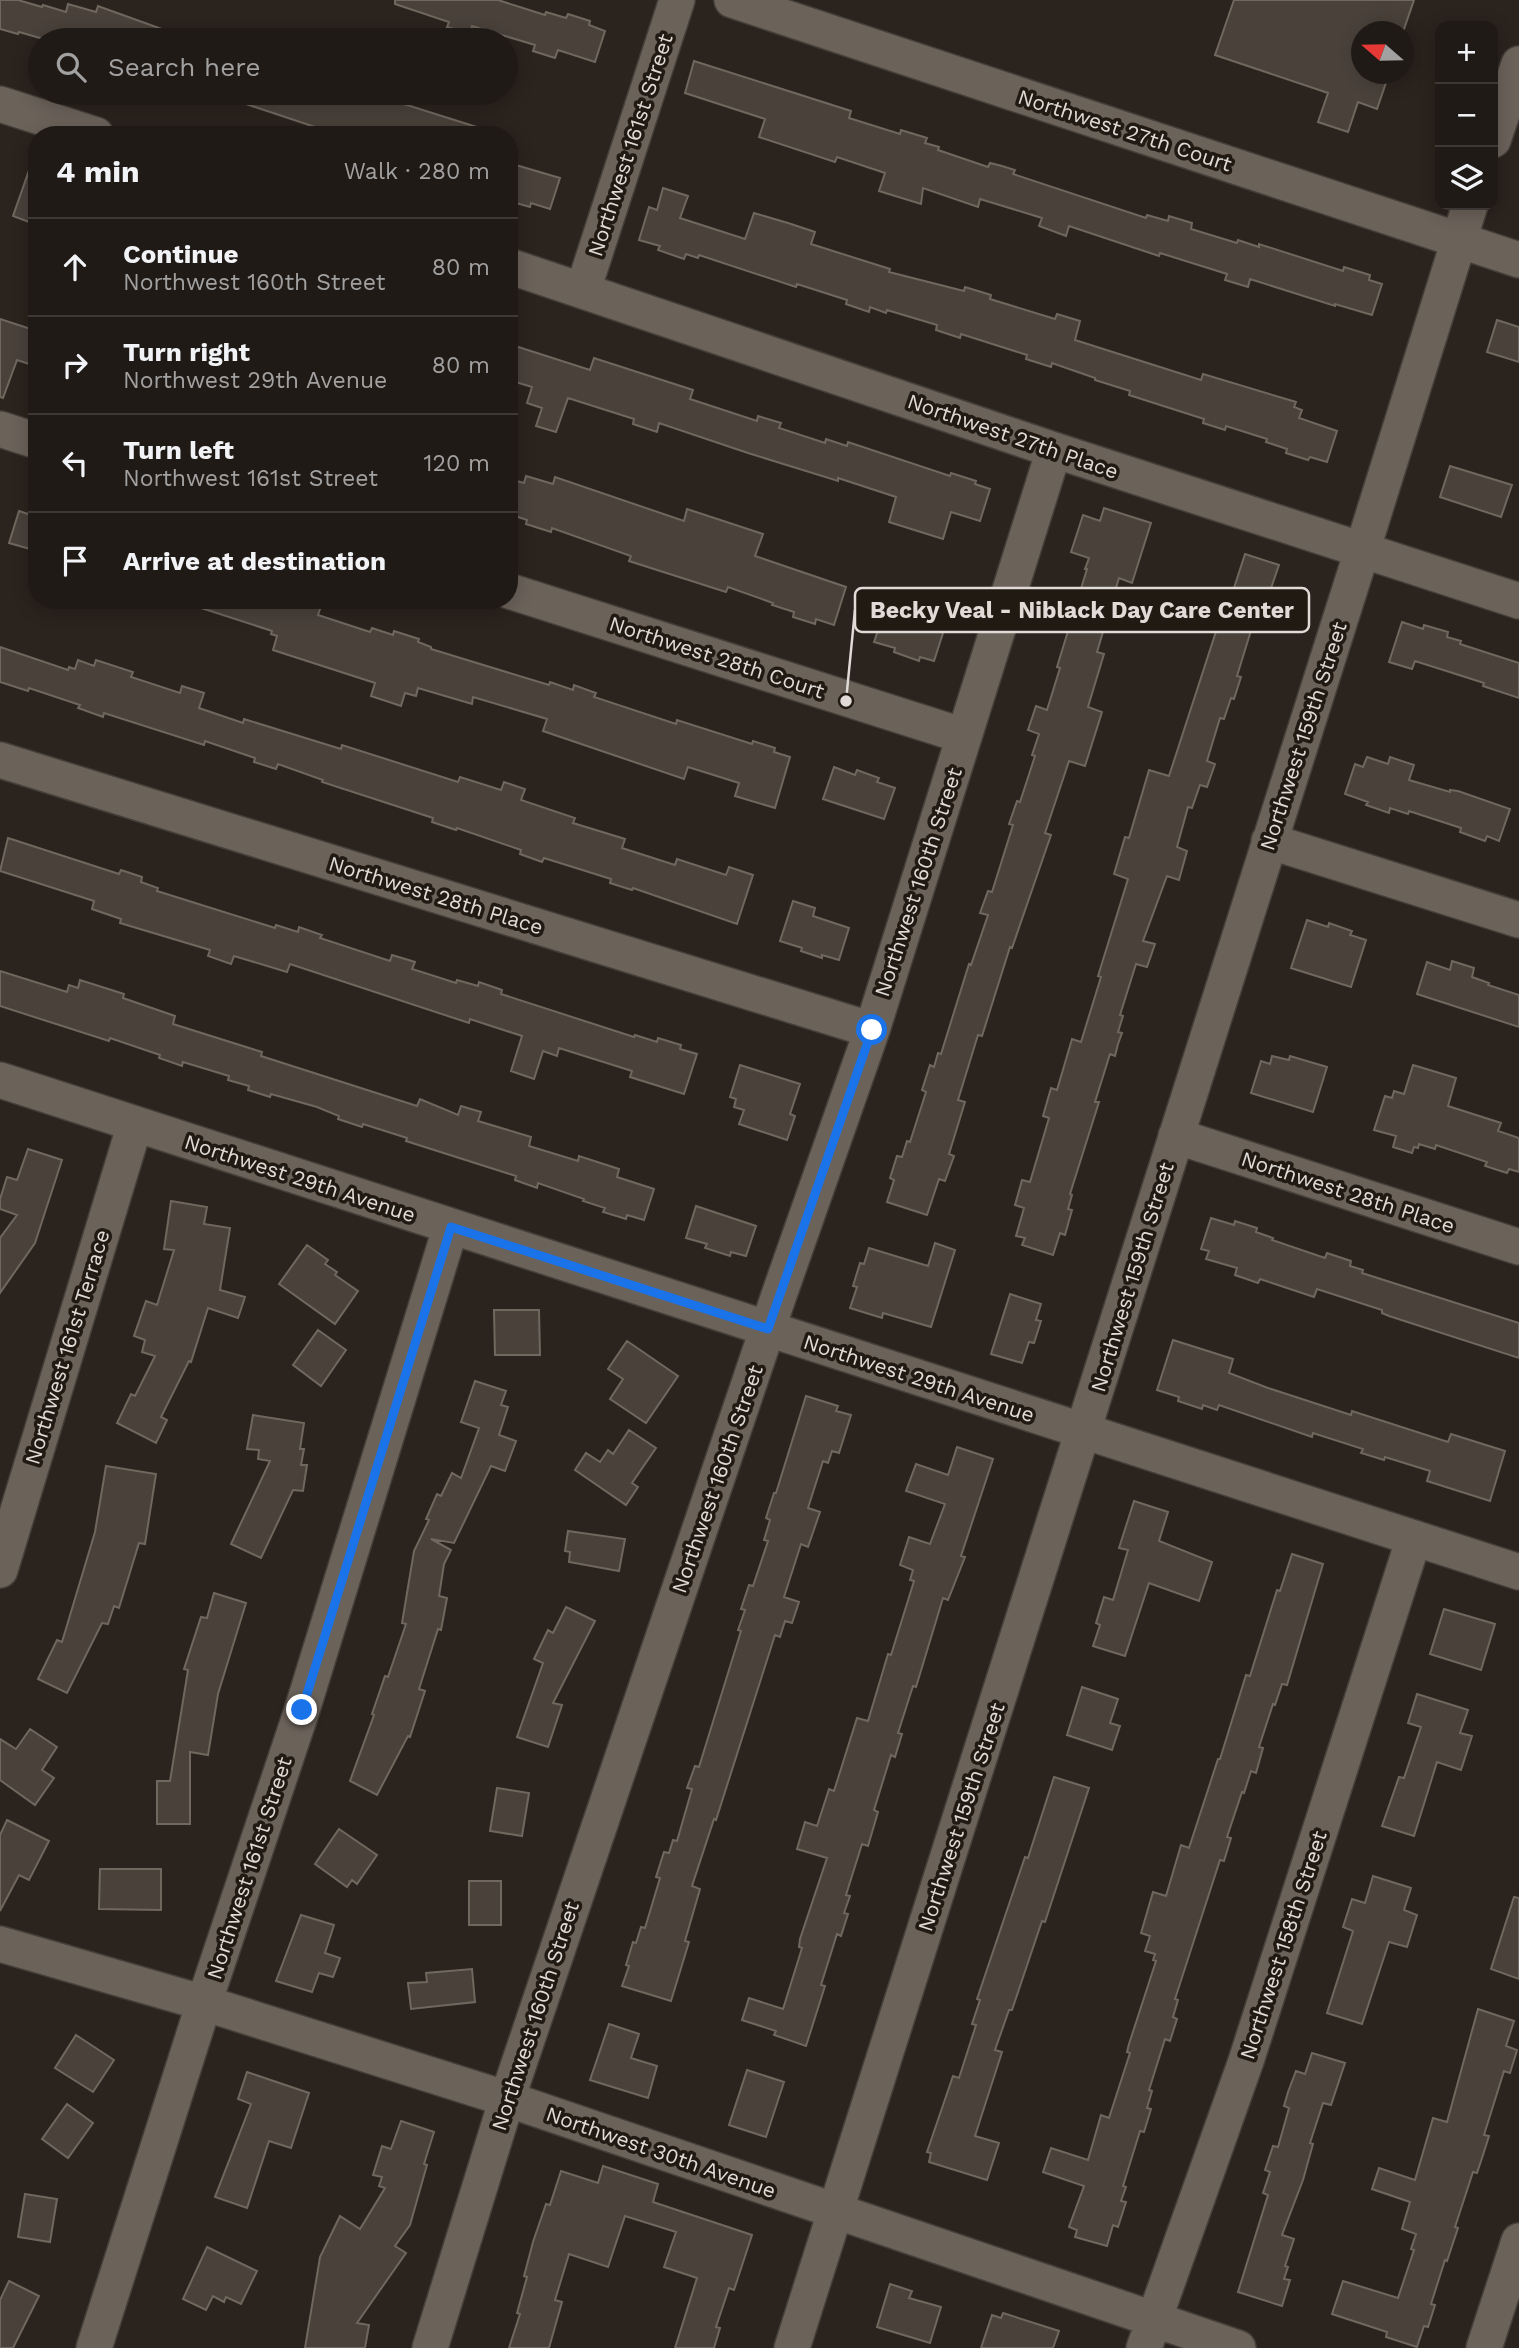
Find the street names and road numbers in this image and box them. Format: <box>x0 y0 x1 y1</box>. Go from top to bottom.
street label: Northwest 161st Street <box>582 30 678 260</box>
street label: Northwest 27th Court <box>1015 84 1235 176</box>
street label: Northwest 27th Place <box>904 388 1122 484</box>
street label: Northwest 28th Court <box>606 610 828 704</box>
street label: Northwest 159th Street <box>1254 618 1352 853</box>
street label: Northwest 160th Street <box>869 764 967 1000</box>
street label: Northwest 28th Place <box>326 850 546 940</box>
street label: Northwest 29th Avenue <box>181 1129 419 1227</box>
street label: Northwest 28th Place <box>1238 1146 1458 1238</box>
street label: Northwest 159th Street <box>1085 1159 1179 1395</box>
street label: Northwest 161st Terrace <box>19 1227 115 1467</box>
street label: Northwest 29th Avenue <box>800 1329 1038 1427</box>
street label: Northwest 160th Street <box>666 1361 768 1596</box>
street label: Northwest 159th Street <box>912 1699 1010 1934</box>
street label: Northwest 161st Street <box>201 1753 297 1983</box>
street label: Northwest 158th Street <box>1234 1827 1332 2062</box>
street label: Northwest 160th Street <box>486 1898 584 2134</box>
street label: Northwest 30th Avenue <box>543 2101 779 2203</box>

